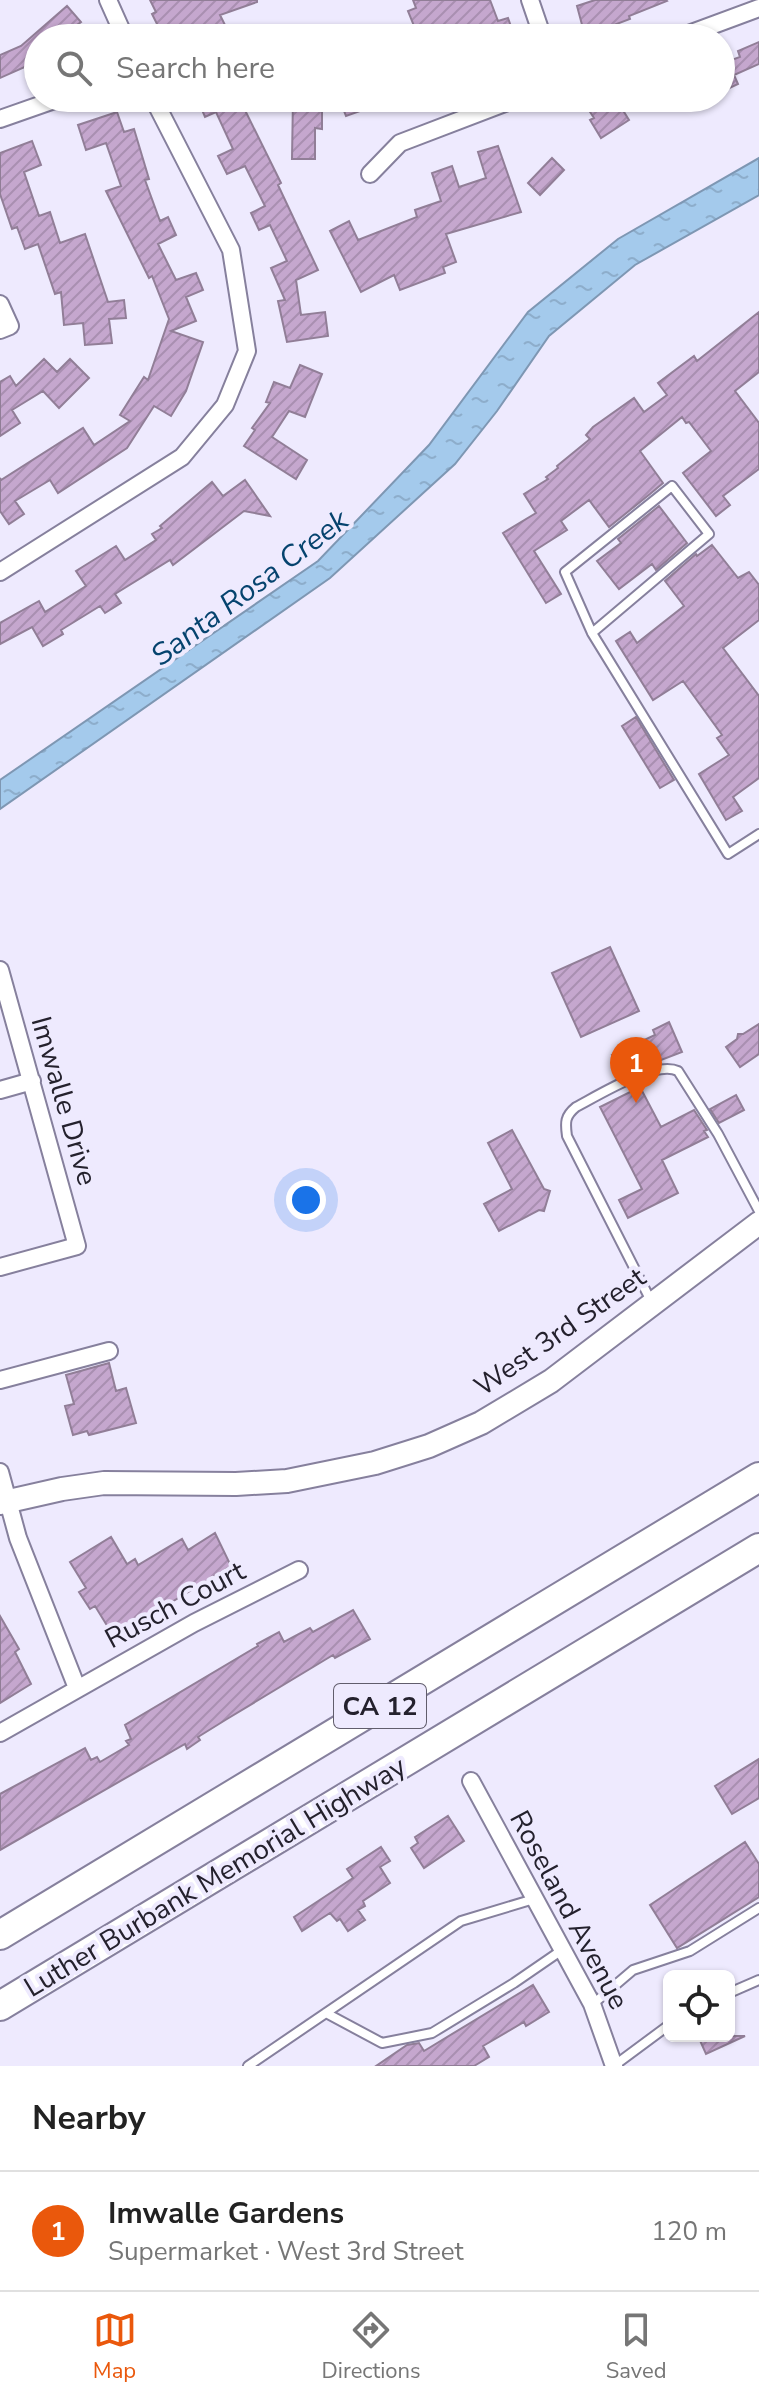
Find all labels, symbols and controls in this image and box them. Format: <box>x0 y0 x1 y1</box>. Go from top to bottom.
search box <box>24 24 735 112</box>
icon: search <box>52 46 96 90</box>
text: Search here <box>116 48 275 89</box>
water label: Santa Rosa Creek <box>143 500 358 676</box>
street label: Imwalle Drive <box>22 1012 106 1190</box>
pin: 1 <box>610 1037 662 1103</box>
your location <box>286 1180 326 1220</box>
street label: West 3rd Street <box>467 1259 653 1405</box>
street label: Rusch Court <box>98 1552 252 1658</box>
road number: CA 12 <box>334 1684 426 1728</box>
street label: Luther Burbank Memorial Highway <box>17 1747 413 2006</box>
street label: Roseland Avenue <box>501 1804 637 2016</box>
map controls <box>663 1970 735 2042</box>
button: locate <box>663 1970 735 2042</box>
text: Nearby <box>32 2095 146 2141</box>
text: Imwalle Gardens <box>108 2193 344 2234</box>
text: 1 <box>50 2214 66 2249</box>
text: 120 m <box>651 2214 727 2249</box>
text: Supermarket · West 3rd Street <box>108 2234 464 2269</box>
tab: Map <box>93 2308 137 2386</box>
tab: Directions <box>322 2308 421 2386</box>
tab: Saved <box>606 2308 666 2386</box>

